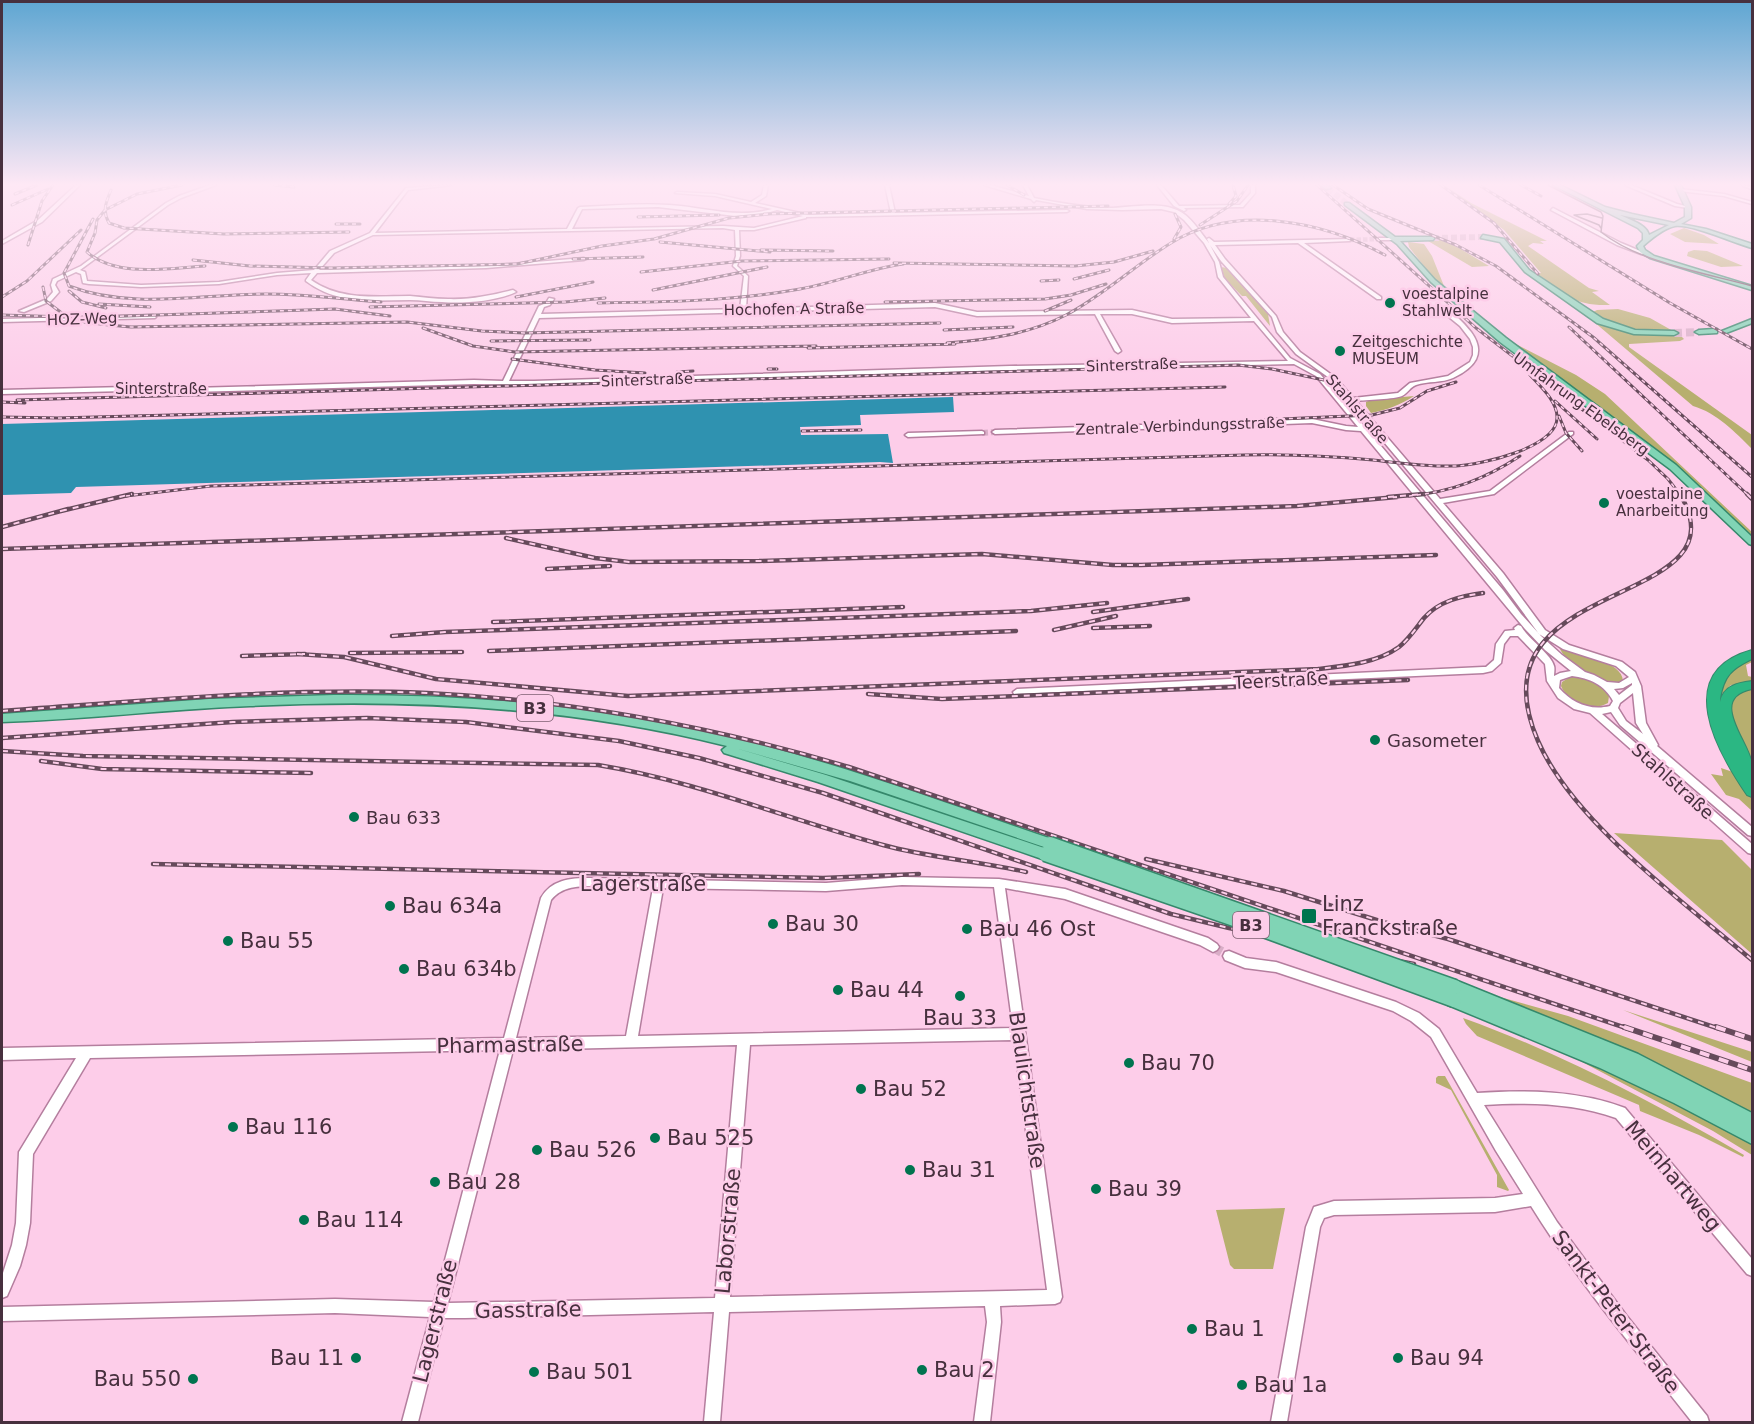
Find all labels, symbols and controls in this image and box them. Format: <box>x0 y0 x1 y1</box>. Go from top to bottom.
place label: voestalpine Stahlwelt <box>1402 285 1489 320</box>
marker: voestalpine Stahlwelt <box>1383 296 1397 310</box>
street label: Hochofen A Straße <box>724 299 864 319</box>
street label: HOZ-Weg <box>46 309 118 329</box>
place label: Zeitgeschichte MUSEUM <box>1352 333 1463 368</box>
marker: Zeitgeschichte MUSEUM <box>1333 344 1347 358</box>
street label: Umfahrung Ebelsberg <box>1510 349 1652 459</box>
street label: Sinterstraße <box>1086 354 1178 376</box>
street label: Sinterstraße <box>601 369 693 391</box>
street label: Stahlstraße <box>1322 371 1392 447</box>
street label: Sinterstraße <box>115 380 207 398</box>
street label: Zentrale Verbindungsstraße <box>1075 413 1285 439</box>
place label: voestalpine Anarbeitung <box>1616 485 1708 520</box>
marker: voestalpine Anarbeitung <box>1597 496 1611 510</box>
street label: Teerstraße <box>1232 667 1329 693</box>
road number: B3 <box>517 695 553 721</box>
place label: Gasometer <box>1387 730 1487 751</box>
marker: Gasometer <box>1368 733 1382 747</box>
street label: Stahlstraße <box>1628 739 1718 823</box>
place label: Bau 633 <box>366 807 441 828</box>
marker: Bau 633 <box>347 810 361 824</box>
street label: Lagerstraße <box>580 872 706 896</box>
place label: Linz Franckstraße <box>1322 892 1458 940</box>
place label: Bau 634a <box>402 894 502 918</box>
marker: Bau 634a <box>383 899 397 913</box>
marker: Linz Franckstraße <box>1300 907 1318 925</box>
place label: Bau 30 <box>785 912 859 936</box>
road number: B3 <box>1233 912 1269 938</box>
marker: Bau 30 <box>766 917 780 931</box>
place label: Bau 46 Ost <box>979 917 1095 941</box>
marker: Bau 46 Ost <box>960 922 974 936</box>
place label: Bau 55 <box>240 929 314 953</box>
marker: Bau 55 <box>221 934 235 948</box>
place label: Bau 634b <box>416 957 517 981</box>
marker: Bau 634b <box>397 962 411 976</box>
place label: Bau 44 <box>850 978 924 1002</box>
marker: Bau 44 <box>831 983 845 997</box>
marker: Bau 33 <box>953 989 967 1003</box>
place label: Bau 33 <box>923 1006 997 1030</box>
street label: Blaulichtstraße <box>1004 1010 1050 1170</box>
street label: Pharmastraße <box>436 1032 584 1058</box>
place label: Bau 70 <box>1141 1051 1215 1075</box>
marker: Bau 70 <box>1122 1056 1136 1070</box>
place label: Bau 52 <box>873 1077 947 1101</box>
marker: Bau 52 <box>854 1082 868 1096</box>
place label: Bau 116 <box>245 1115 332 1139</box>
street label: Meinhartweg <box>1620 1116 1726 1236</box>
marker: Bau 116 <box>226 1120 240 1134</box>
place label: Bau 525 <box>667 1126 754 1150</box>
marker: Bau 525 <box>648 1131 662 1145</box>
place label: Bau 526 <box>549 1138 636 1162</box>
marker: Bau 526 <box>530 1143 544 1157</box>
place label: Bau 31 <box>922 1158 996 1182</box>
marker: Bau 31 <box>903 1163 917 1177</box>
street label: Laborstraße <box>711 1167 745 1295</box>
place label: Bau 28 <box>447 1170 521 1194</box>
marker: Bau 28 <box>428 1175 442 1189</box>
place label: Bau 39 <box>1108 1177 1182 1201</box>
marker: Bau 39 <box>1089 1182 1103 1196</box>
place label: Bau 114 <box>316 1208 403 1232</box>
marker: Bau 114 <box>297 1213 311 1227</box>
street label: Sankt-Peter-Straße <box>1547 1226 1685 1398</box>
street label: Lagerstraße <box>408 1257 462 1385</box>
street label: Gasstraße <box>474 1297 582 1323</box>
place label: Bau 1 <box>1204 1317 1265 1341</box>
marker: Bau 1 <box>1185 1322 1199 1336</box>
place label: Bau 11 <box>270 1346 344 1370</box>
place label: Bau 94 <box>1410 1346 1484 1370</box>
marker: Bau 11 <box>349 1351 363 1365</box>
marker: Bau 94 <box>1391 1351 1405 1365</box>
place label: Bau 2 <box>934 1358 995 1382</box>
place label: Bau 501 <box>546 1360 633 1384</box>
marker: Bau 2 <box>915 1363 929 1377</box>
marker: Bau 501 <box>527 1365 541 1379</box>
place label: Bau 550 <box>94 1367 181 1391</box>
marker: Bau 550 <box>186 1372 200 1386</box>
place label: Bau 1a <box>1254 1373 1328 1397</box>
marker: Bau 1a <box>1235 1378 1249 1392</box>

